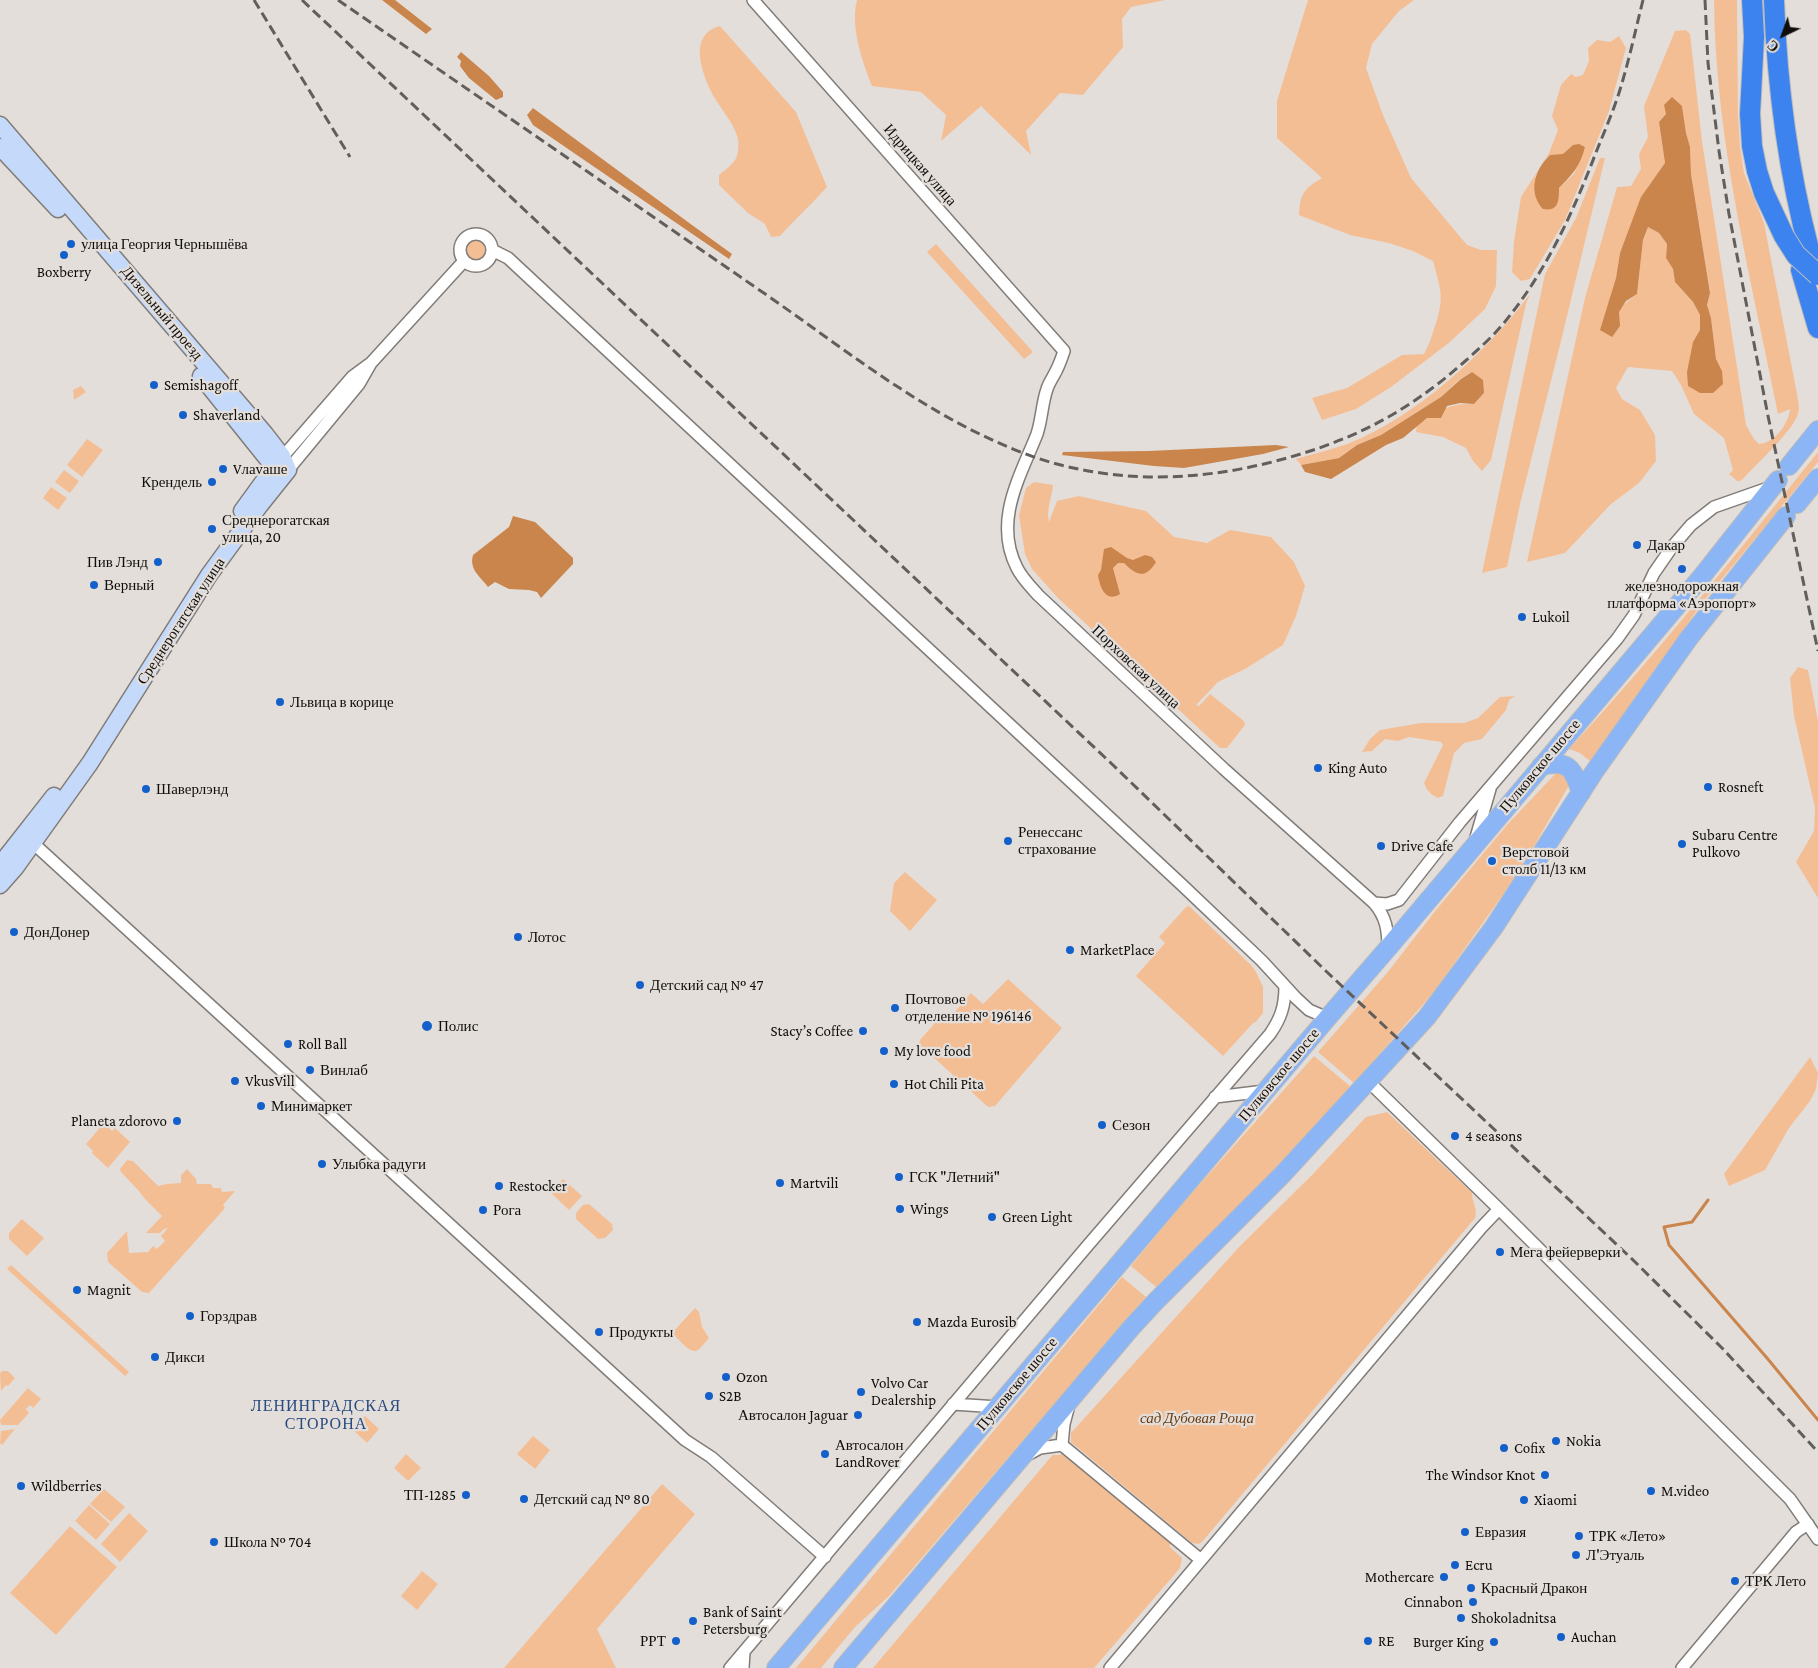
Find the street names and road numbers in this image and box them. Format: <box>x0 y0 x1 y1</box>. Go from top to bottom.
street label: Идрицкая улица <box>880 120 960 210</box>
street label: Дизельный проезд <box>117 262 207 364</box>
street label: Среднерогатская улица <box>133 554 229 688</box>
street label: Порховская улица <box>1088 621 1184 713</box>
street label: Пулковское шоссе <box>1496 716 1584 816</box>
street label: Пулковское шоссе <box>1235 1025 1323 1125</box>
street label: Пулковское шоссе <box>973 1334 1061 1434</box>

